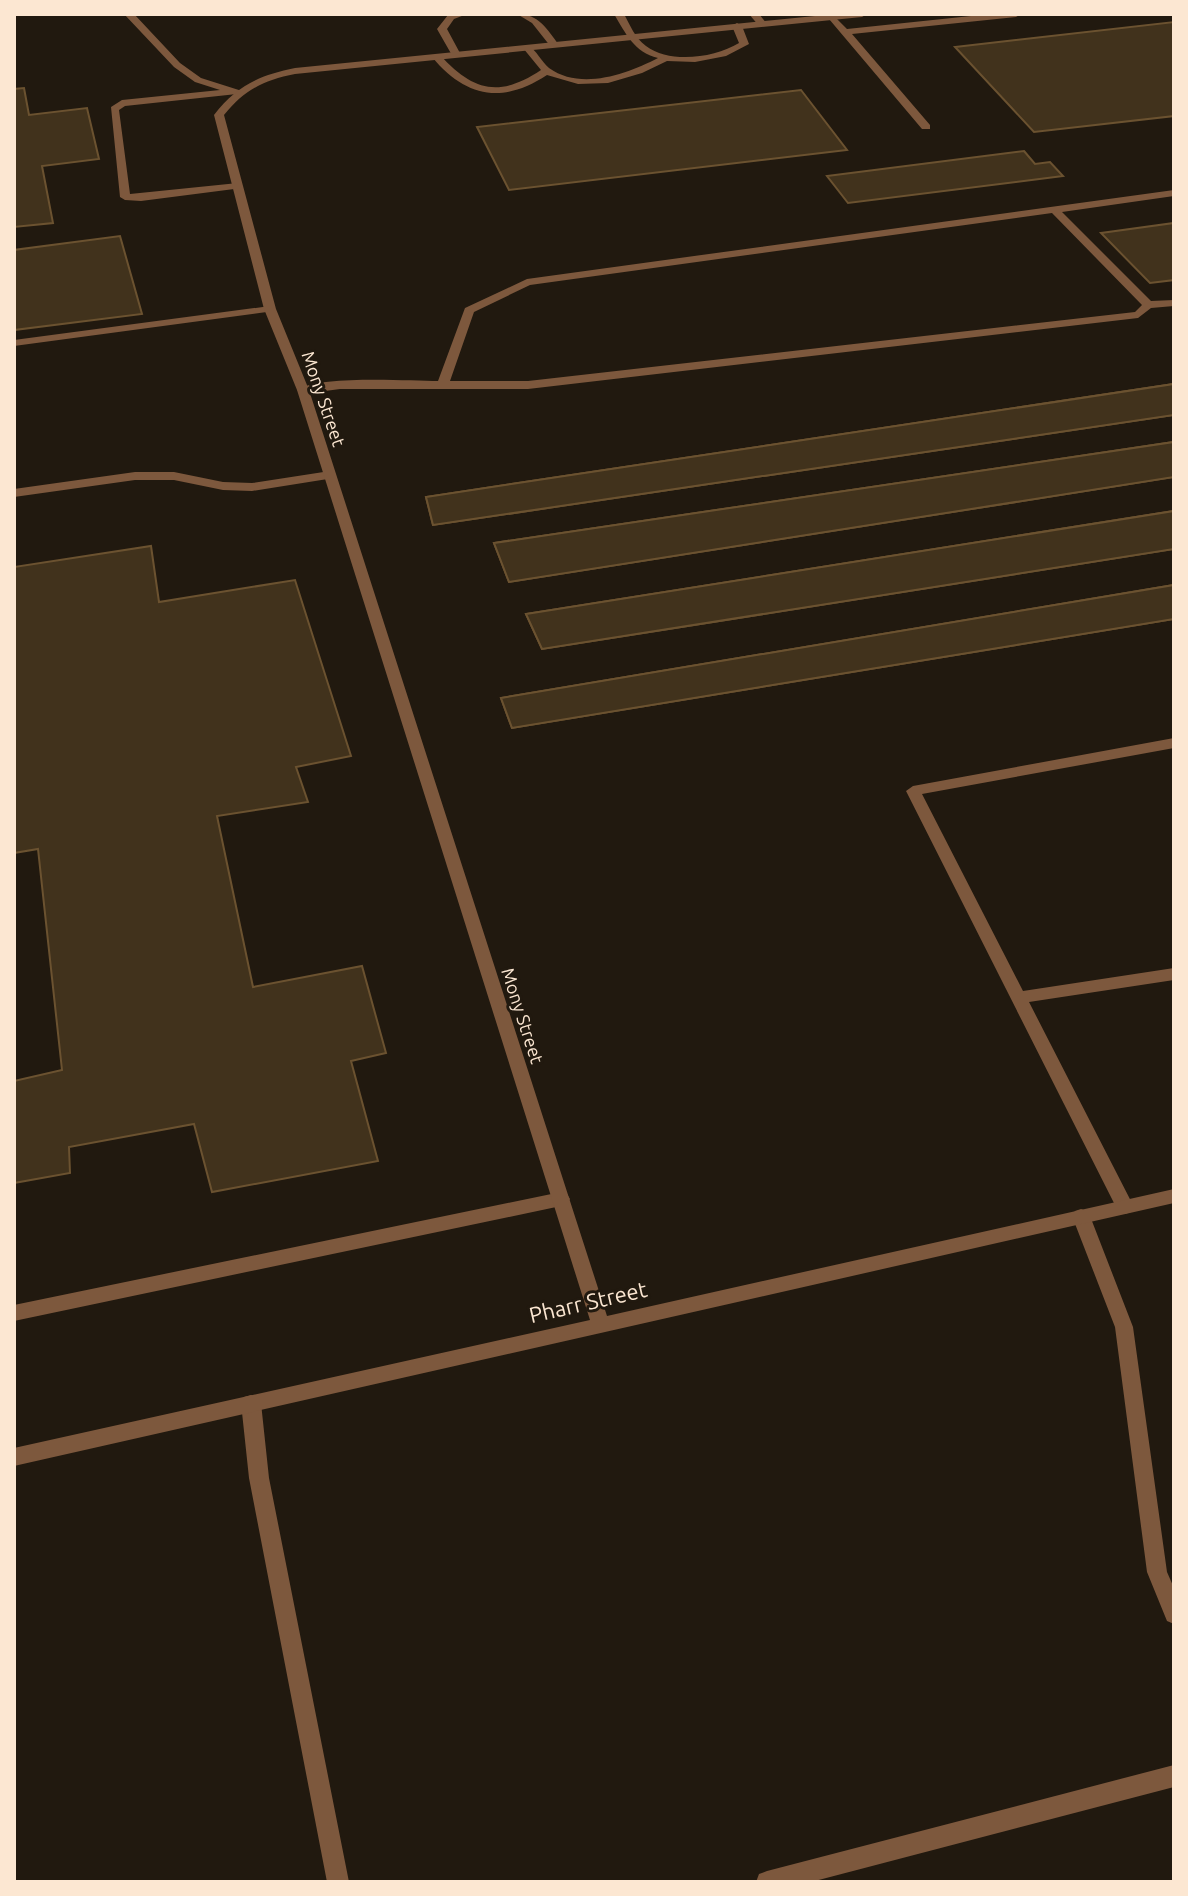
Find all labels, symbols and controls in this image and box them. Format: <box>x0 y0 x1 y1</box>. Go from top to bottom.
street label: Mony Street <box>298 348 350 449</box>
street label: Mony Street <box>498 965 548 1066</box>
street label: Pharr Street <box>527 1276 650 1327</box>

